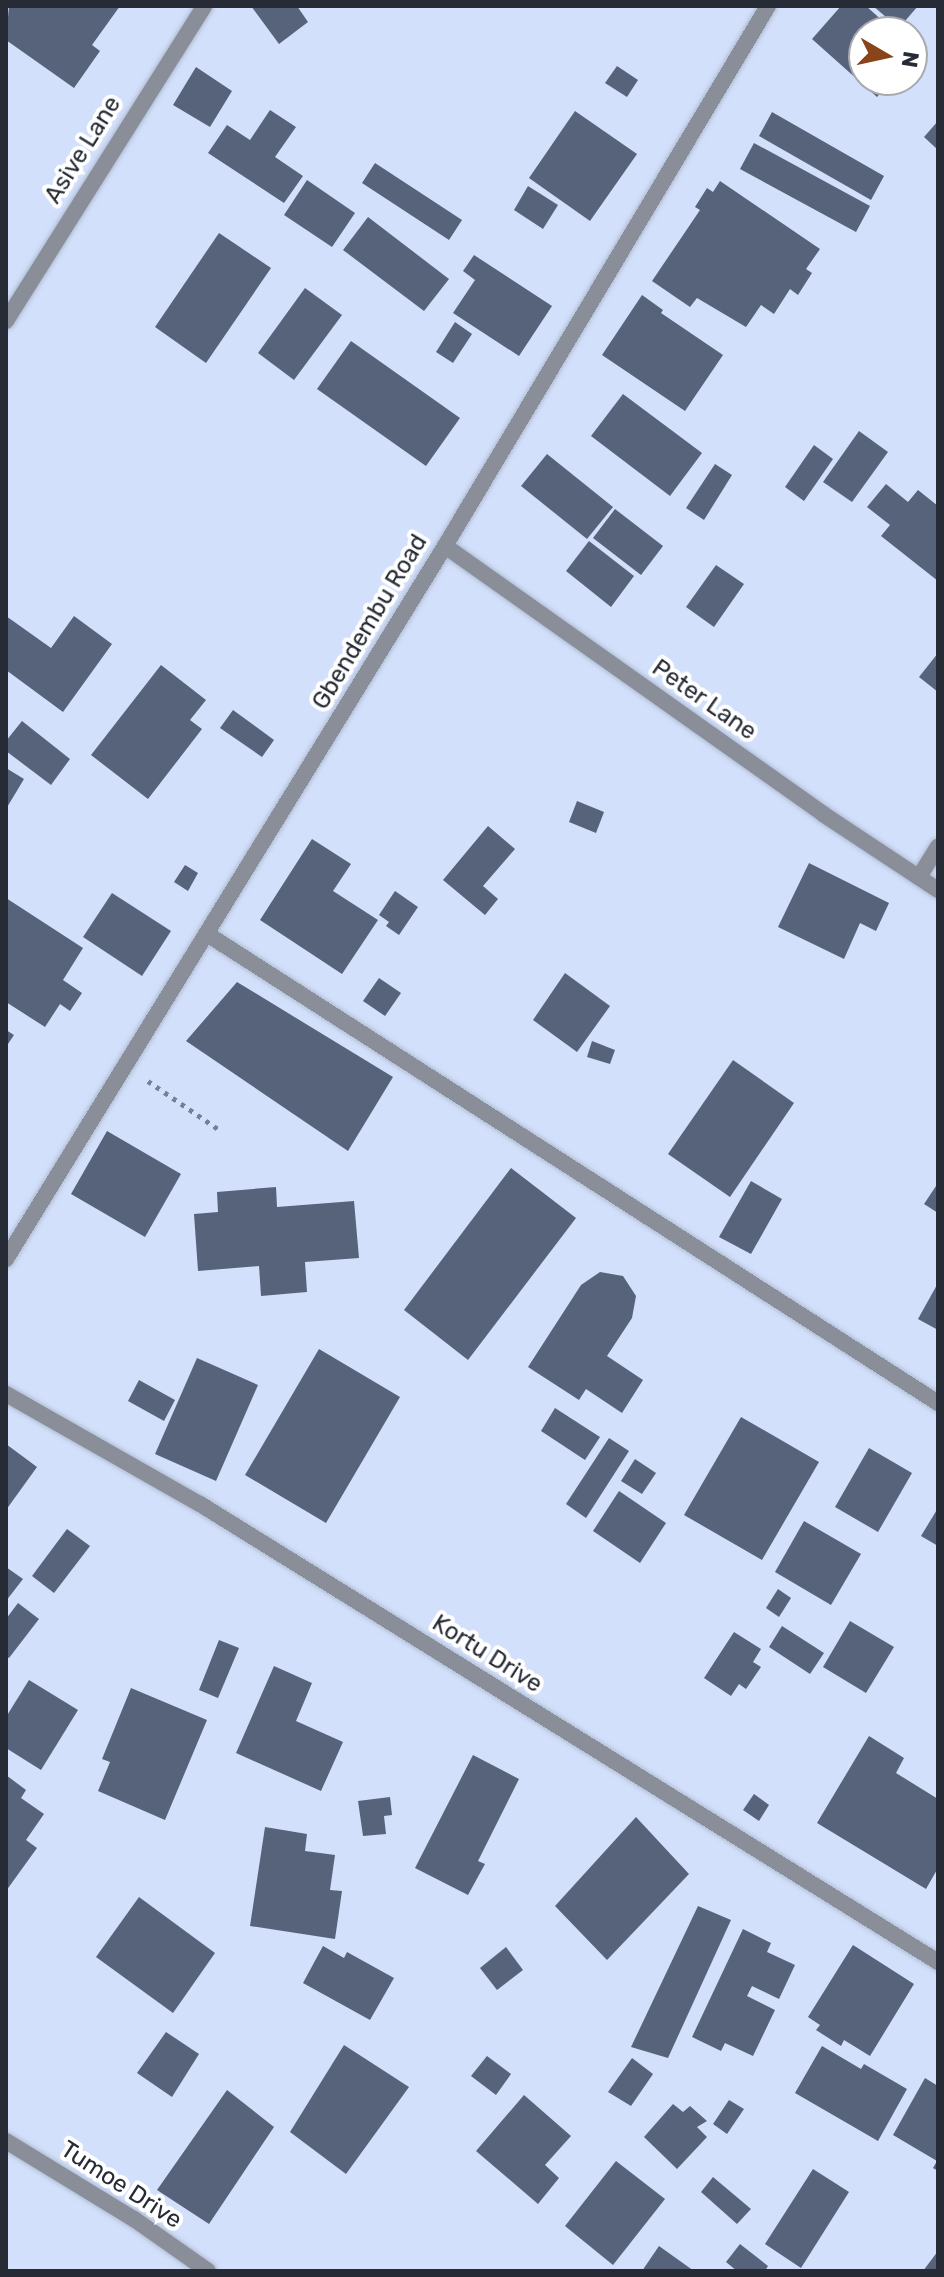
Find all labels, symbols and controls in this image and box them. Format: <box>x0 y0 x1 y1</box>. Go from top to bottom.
north arrow <box>848 16 928 96</box>
text: N <box>896 50 925 69</box>
street label: Asive Lane <box>39 91 127 209</box>
street label: Gbendembu Road <box>306 529 434 715</box>
street label: Peter Lane <box>646 653 762 747</box>
street label: Kortu Drive <box>427 1609 547 1699</box>
street label: Tumoe Drive <box>55 2135 187 2235</box>

